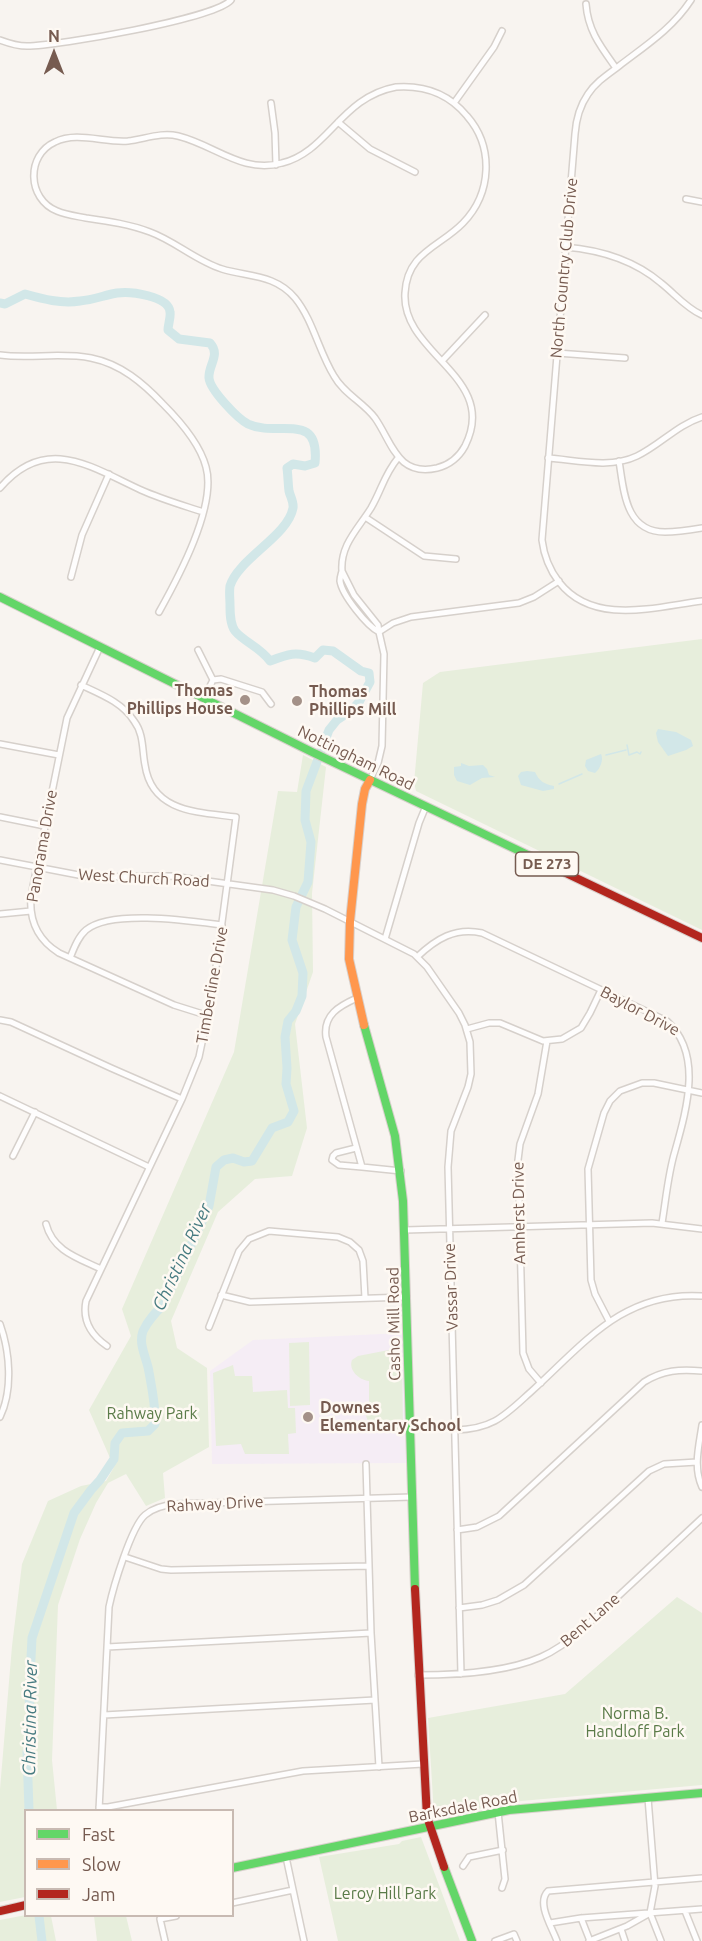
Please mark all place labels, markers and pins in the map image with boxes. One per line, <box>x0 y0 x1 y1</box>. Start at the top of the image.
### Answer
place label: Thomas Phillips House <box>127 681 233 719</box>
place label: Thomas Phillips Mill <box>309 682 396 720</box>
marker: Thomas Phillips House <box>238 693 252 707</box>
marker: Thomas Phillips Mill <box>290 694 304 708</box>
place label: Downes Elementary School <box>320 1398 461 1436</box>
marker: Downes Elementary School <box>301 1410 315 1424</box>

